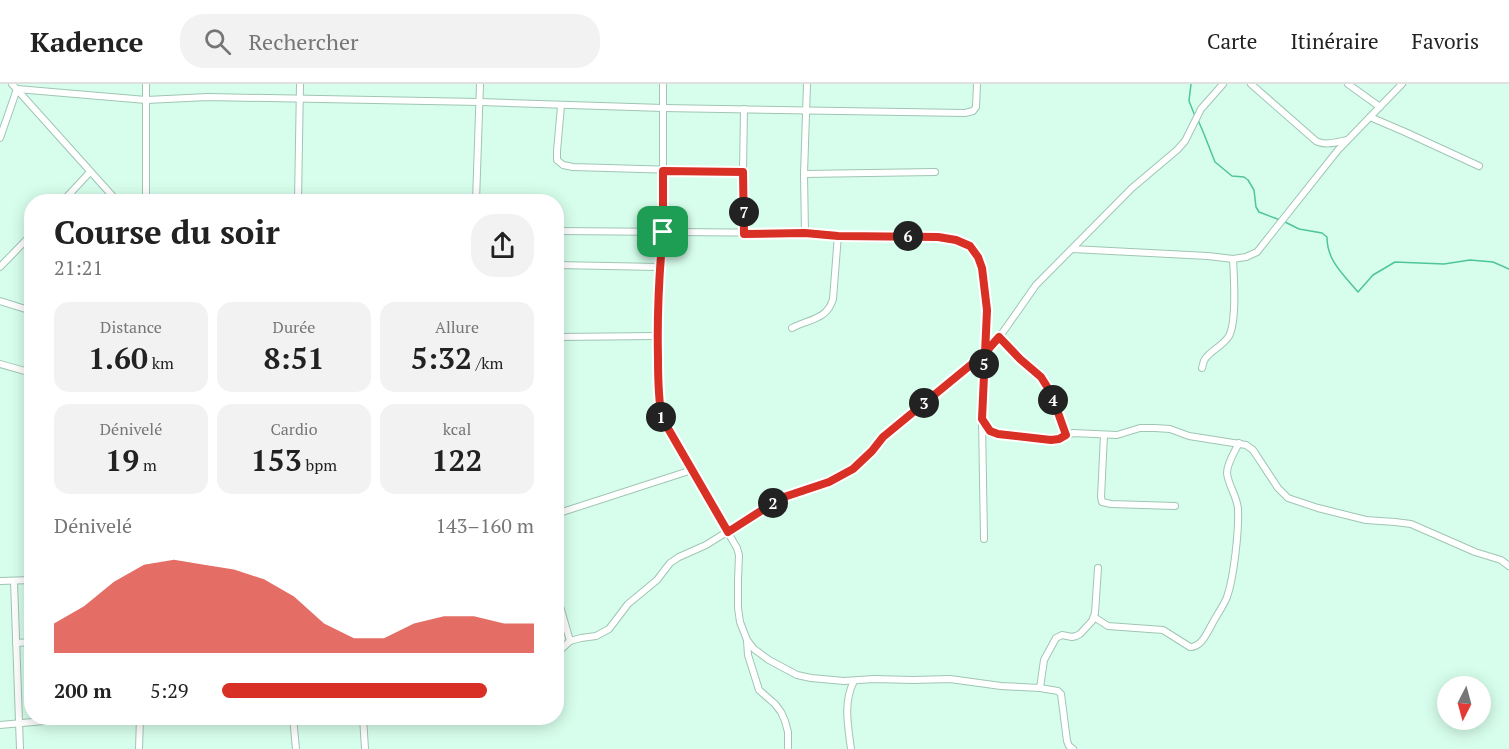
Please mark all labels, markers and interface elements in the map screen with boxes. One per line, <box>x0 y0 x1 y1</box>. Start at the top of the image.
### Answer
search box <box>180 14 600 68</box>
text: Kadence <box>30 23 144 60</box>
icon: search <box>201 25 234 58</box>
text: Rechercher <box>249 27 359 56</box>
text: Carte <box>1207 27 1257 55</box>
text: Itinéraire <box>1290 27 1379 55</box>
text: Favoris <box>1412 27 1479 55</box>
pin: 7 <box>729 197 759 227</box>
text: 7 <box>739 201 749 223</box>
pin <box>637 206 688 257</box>
text: Course du soir <box>54 210 280 253</box>
button: share <box>471 214 534 277</box>
icon: arrive <box>646 215 679 248</box>
pin: 6 <box>893 221 923 251</box>
text: 6 <box>903 225 913 247</box>
text: 21:21 <box>54 254 103 281</box>
text: Distance <box>100 316 162 338</box>
text: Durée <box>273 316 315 338</box>
text: Allure <box>435 316 479 338</box>
text: 1.60 <box>88 338 148 378</box>
text: 8:51 <box>263 338 325 378</box>
text: 5:32 <box>411 338 472 378</box>
pin: 5 <box>969 349 999 379</box>
text: km <box>148 352 174 374</box>
text: /km <box>472 352 503 374</box>
text: 5 <box>979 353 989 375</box>
pin: 4 <box>1038 385 1068 415</box>
pin: 3 <box>909 388 939 418</box>
text: 4 <box>1048 389 1058 411</box>
text: 3 <box>919 392 929 414</box>
pin: 1 <box>646 402 676 432</box>
text: 1 <box>656 406 666 428</box>
text: Dénivelé <box>100 418 162 440</box>
text: Cardio <box>270 418 318 440</box>
text: kcal <box>443 418 471 440</box>
text: 19 <box>105 440 139 480</box>
text: 153 <box>251 440 302 480</box>
text: 122 <box>432 440 482 480</box>
text: m <box>139 454 157 476</box>
text: bpm <box>302 454 337 476</box>
pin: 2 <box>758 488 788 518</box>
text: 2 <box>768 492 778 514</box>
text: Dénivelé <box>54 512 132 539</box>
text: 143–160 m <box>435 512 534 539</box>
north arrow <box>1437 676 1491 730</box>
map controls <box>1437 676 1491 730</box>
text: 200 m <box>54 677 112 704</box>
text: 5:29 <box>150 677 189 704</box>

